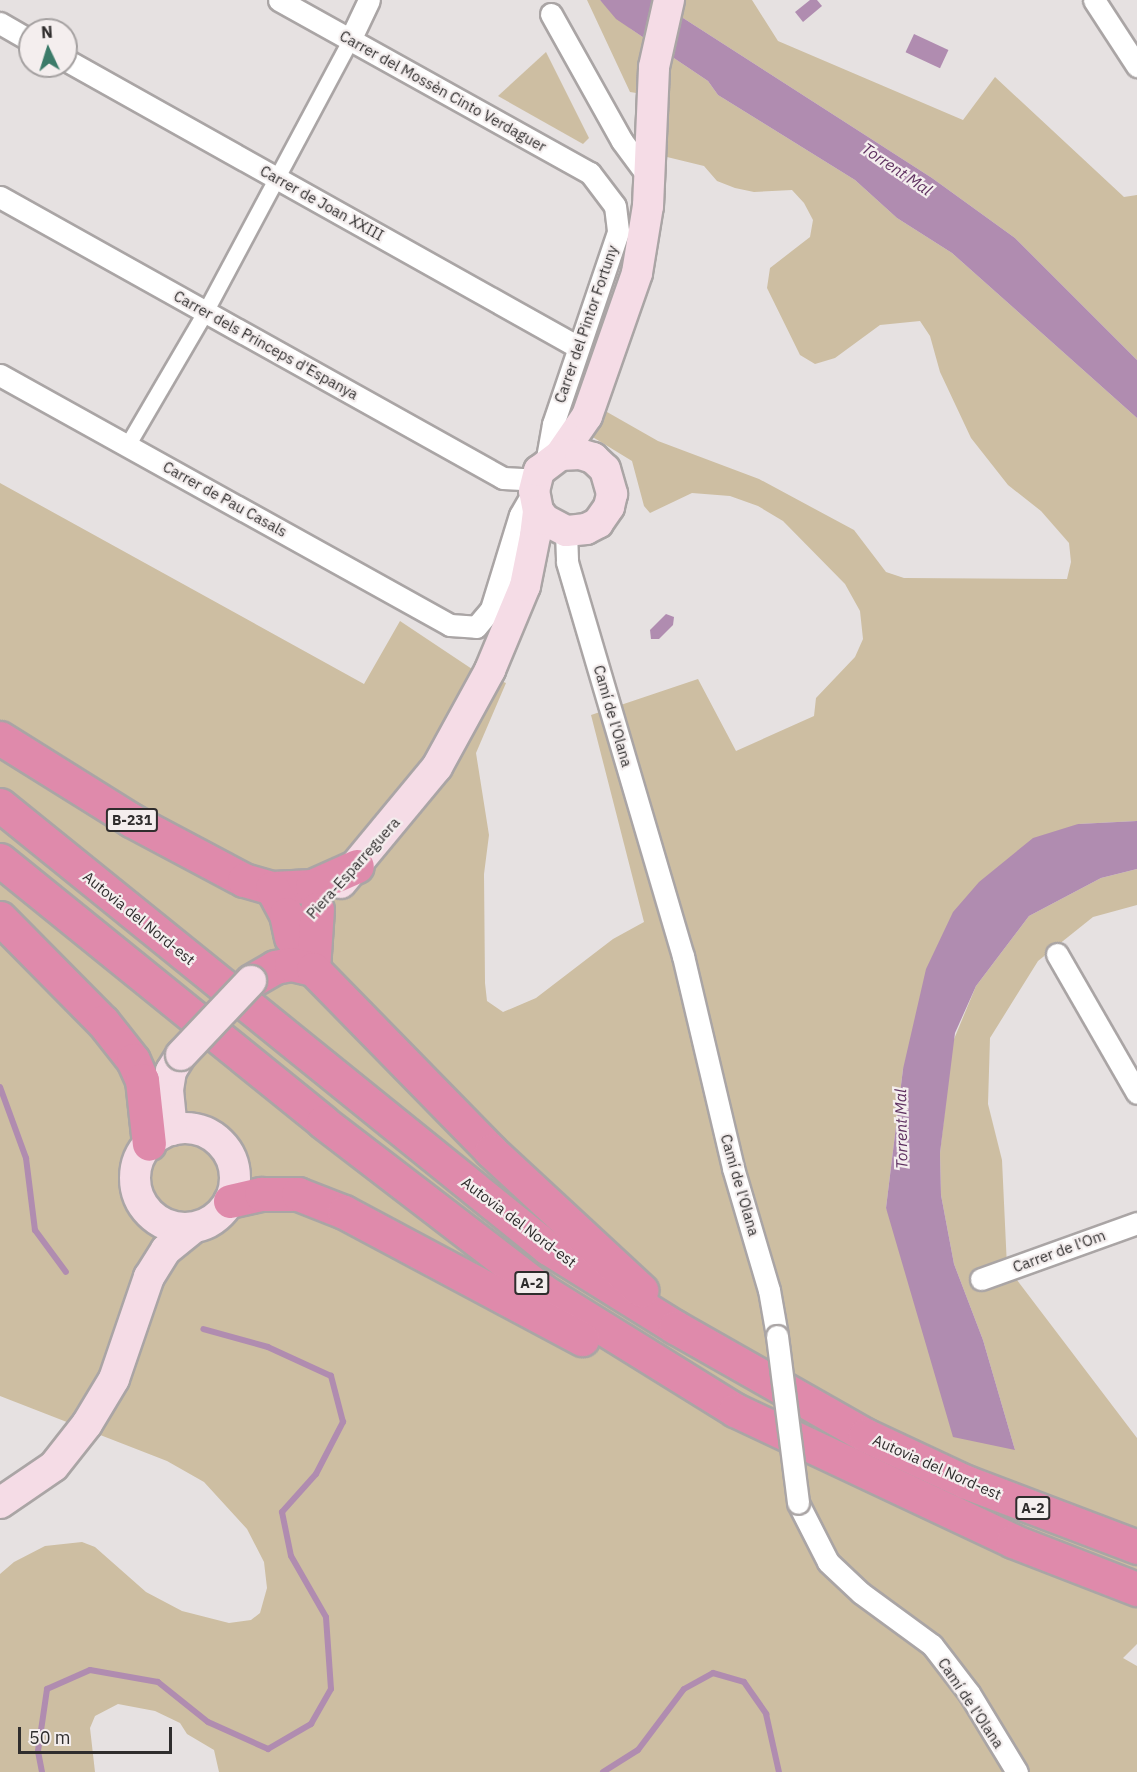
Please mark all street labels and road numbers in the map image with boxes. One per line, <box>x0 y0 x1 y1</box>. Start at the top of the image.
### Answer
street label: Carrer del Mossèn Cinto Verdaguer <box>337 27 549 155</box>
street label: Carrer de Joan XXIII <box>257 162 387 244</box>
street label: Carrer del Pintor Fortuny <box>551 243 621 405</box>
street label: Carrer dels Princeps d'Espanya <box>171 287 361 403</box>
street label: Carrer de Pau Casals <box>160 457 290 541</box>
street label: Camí de l'Olana <box>590 663 636 769</box>
road number: B-231 <box>105 809 159 831</box>
street label: Piera-Esparreguera <box>303 814 403 922</box>
street label: Autovia del Nord-est <box>79 867 199 969</box>
street label: Camí de l'Olana <box>717 1132 763 1238</box>
street label: Autovia del Nord-est <box>458 1173 580 1271</box>
street label: Carrer de l'Om <box>1010 1226 1108 1276</box>
road number: A-2 <box>514 1272 550 1294</box>
street label: Autovia del Nord-est <box>870 1431 1004 1503</box>
road number: A-2 <box>1015 1497 1051 1519</box>
street label: Camí de l'Olana <box>934 1654 1008 1752</box>

